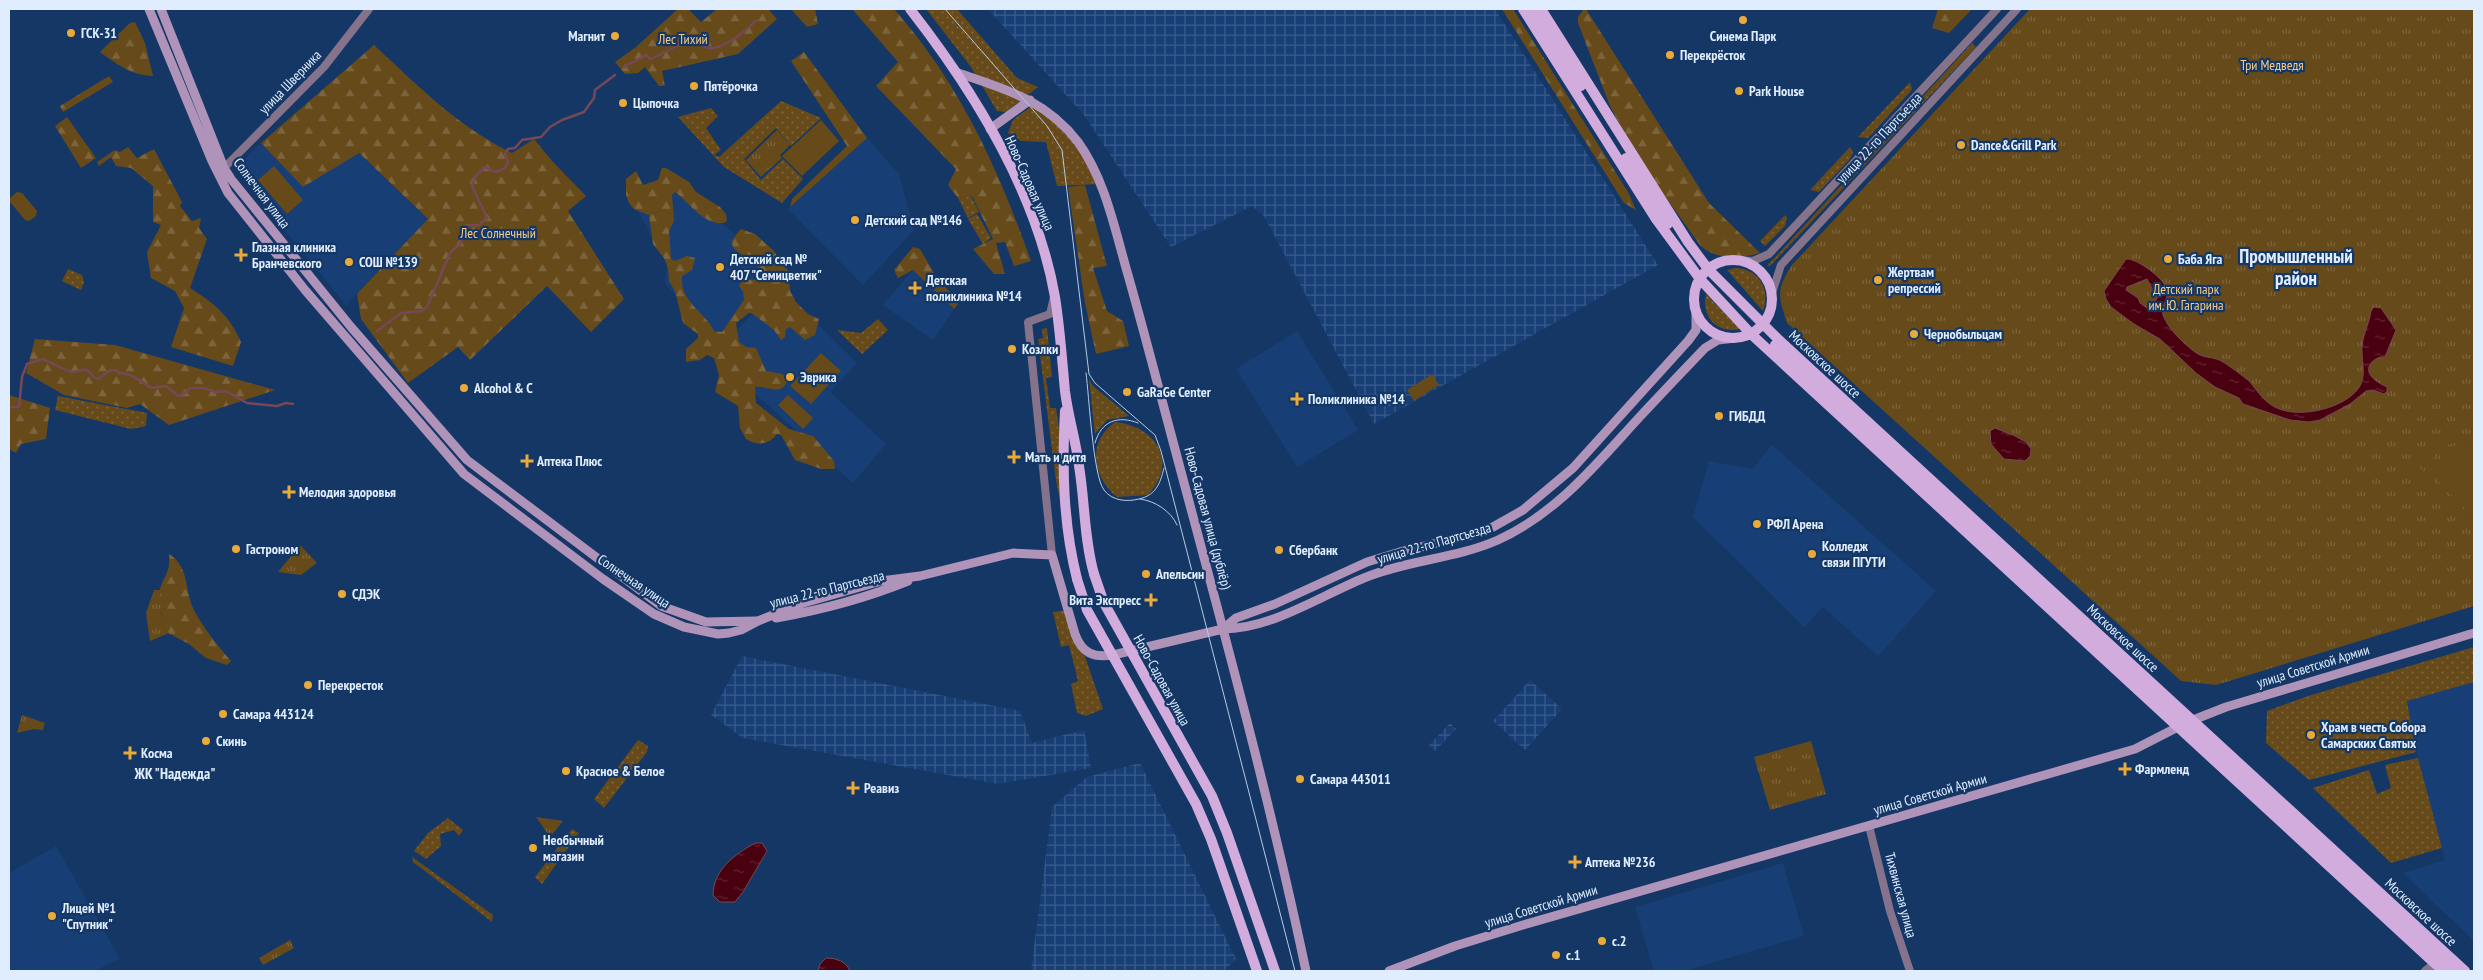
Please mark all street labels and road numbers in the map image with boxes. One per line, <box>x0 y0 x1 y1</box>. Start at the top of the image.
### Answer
street label: улица Шверника <box>255 46 325 118</box>
street label: улица 22-го Партсъезда <box>1832 89 1926 187</box>
street label: Ново-Садовая улица <box>1001 133 1059 233</box>
street label: Солнечная улица <box>230 154 294 232</box>
street label: Московское шоссе <box>1785 326 1865 402</box>
street label: Ново-Садовая улица (дублёр) <box>1180 445 1236 592</box>
street label: улица 22-го Партсъезда <box>1375 518 1493 568</box>
street label: Солнечная улица <box>594 550 674 612</box>
street label: улица 22-го Партсъезда <box>768 566 886 612</box>
street label: Московское шоссе <box>2083 600 2163 676</box>
street label: Ново-Садовая улица <box>1129 631 1195 729</box>
street label: улица Советской Армии <box>2254 640 2372 692</box>
street label: улица Советской Армии <box>1871 769 1989 819</box>
street label: Тихвинская улица <box>1881 850 1921 940</box>
street label: Московское шоссе <box>2381 874 2461 950</box>
street label: улица Советской Армии <box>1482 880 1600 932</box>

